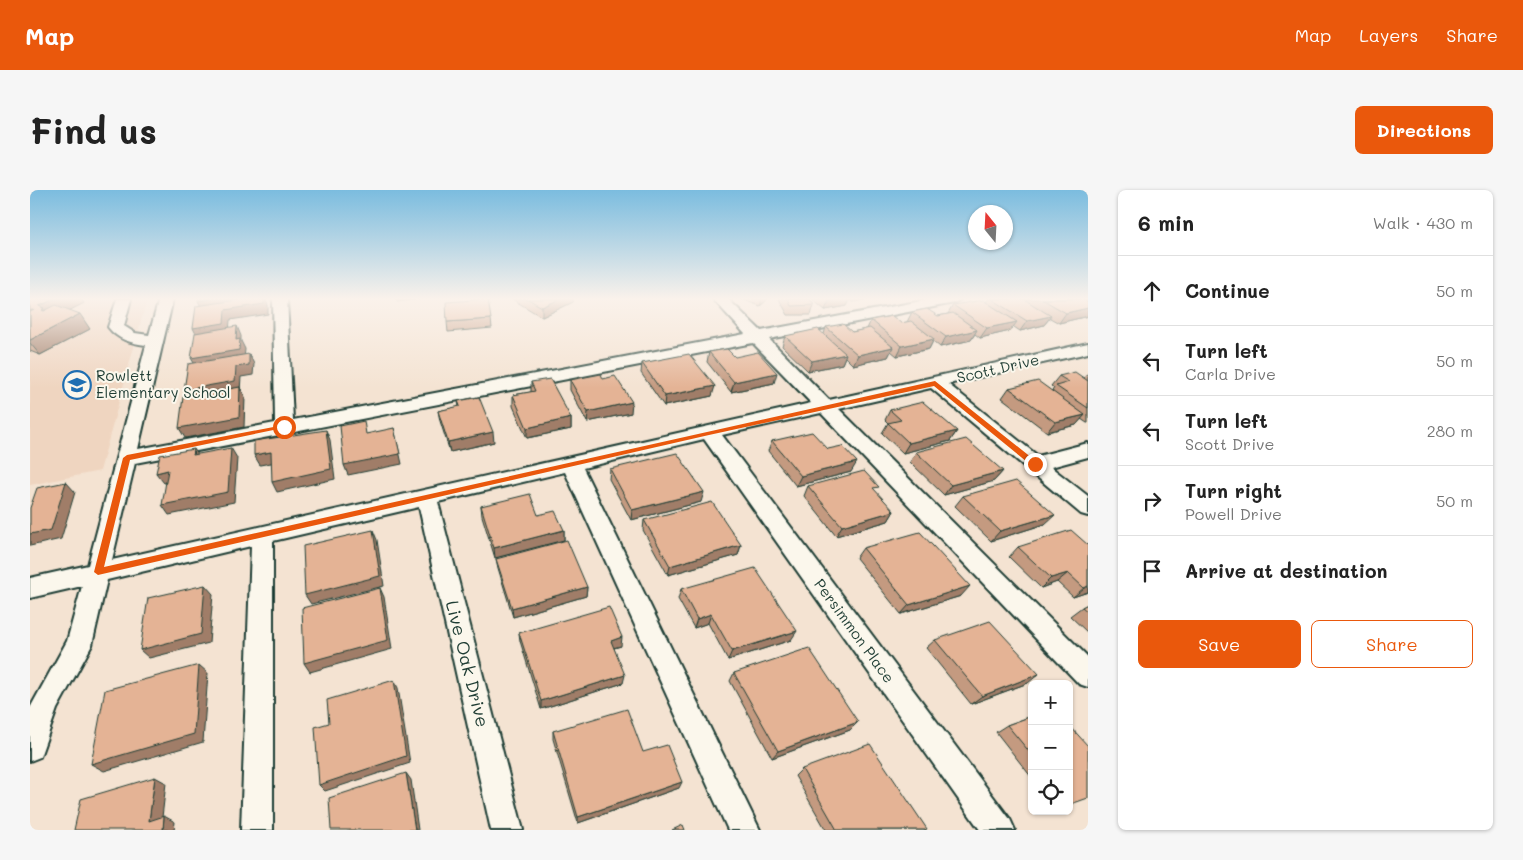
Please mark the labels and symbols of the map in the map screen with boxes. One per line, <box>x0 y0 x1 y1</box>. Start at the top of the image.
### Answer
north arrow <box>968 205 1013 250</box>
street label: Scott Drive <box>955 349 1041 387</box>
place label: Rowlett Elementary School <box>96 365 231 402</box>
school or university icon: Rowlett Elementary School <box>62 370 92 400</box>
route start <box>273 416 296 439</box>
route end <box>1024 453 1047 476</box>
street label: Persimmon Place <box>810 574 899 687</box>
street label: Live Oak Drive <box>441 598 495 730</box>

